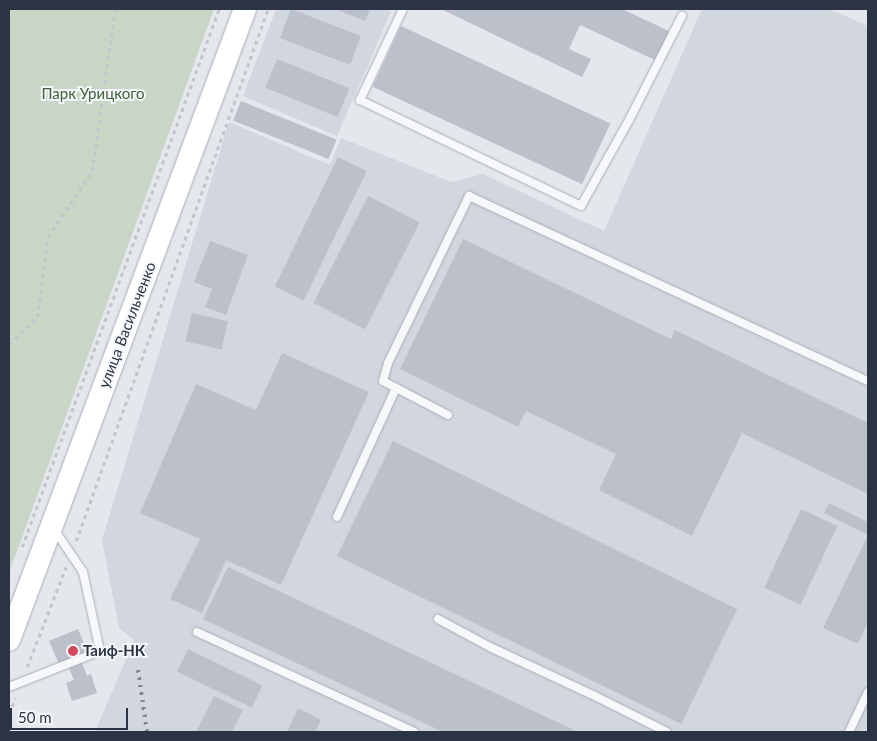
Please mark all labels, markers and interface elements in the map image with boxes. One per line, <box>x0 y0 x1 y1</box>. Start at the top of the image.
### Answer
park label: Парк Урицкого <box>41 85 145 103</box>
street label: улица Васильченко <box>95 259 159 391</box>
place label: Таиф-НК <box>83 642 145 660</box>
marker: Таиф-НК <box>67 645 79 657</box>
scale bar <box>12 698 130 730</box>
text: 50 m <box>18 708 52 726</box>

